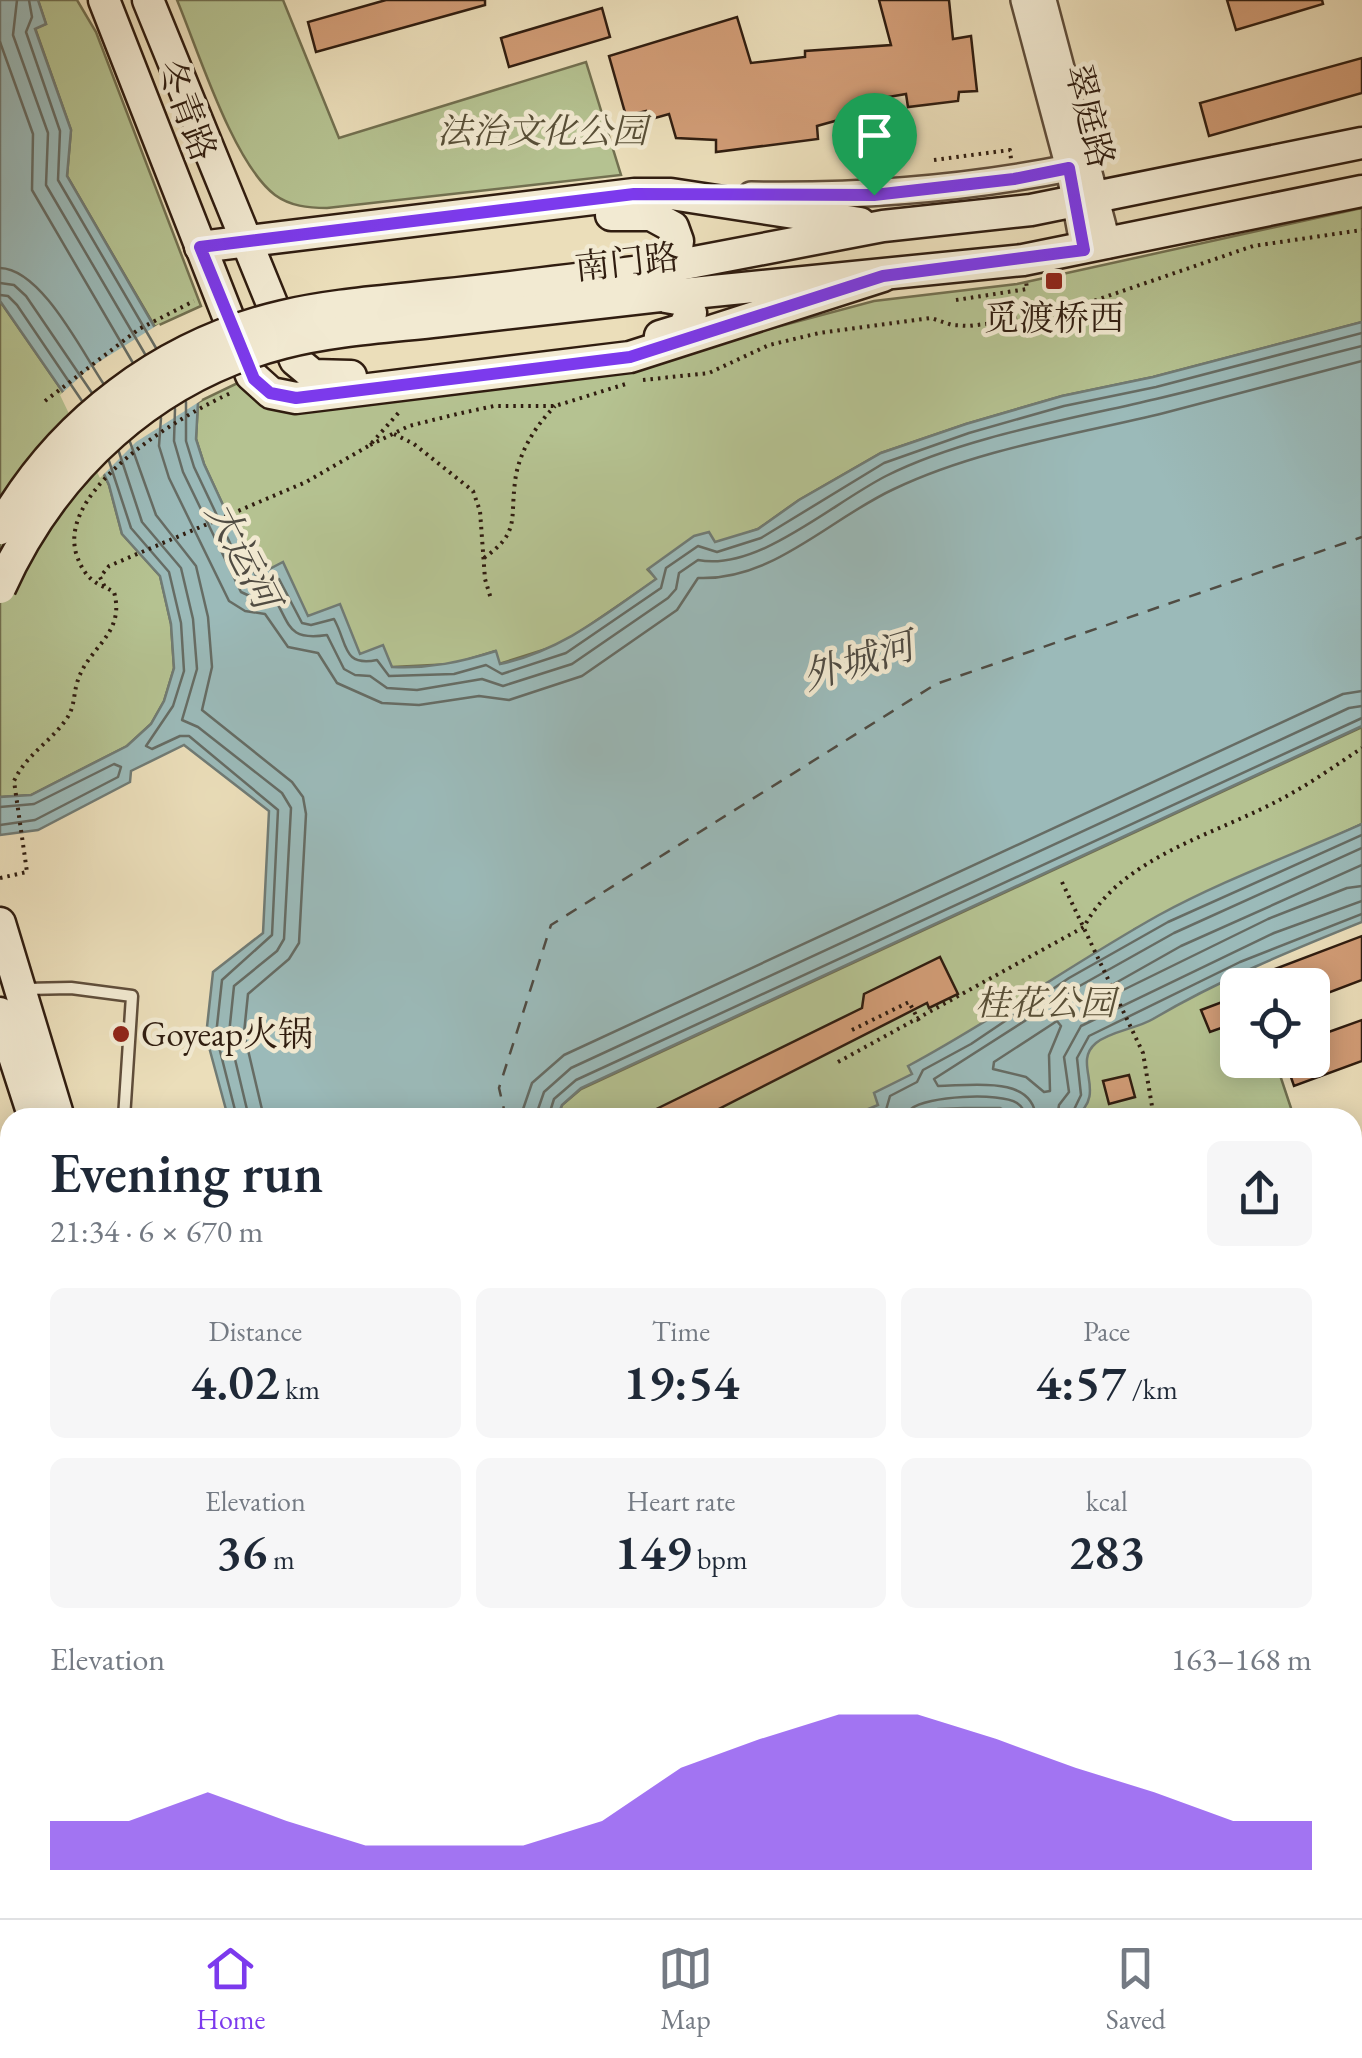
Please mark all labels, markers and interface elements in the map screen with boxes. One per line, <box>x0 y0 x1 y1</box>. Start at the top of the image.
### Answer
street label: 冬青路 <box>148 53 227 167</box>
street label: 翠庭路 <box>1056 59 1125 172</box>
pin <box>832 93 917 196</box>
park label: 法治文化公园 <box>437 108 652 153</box>
icon: arrive <box>847 108 902 163</box>
street label: 南门路 <box>572 234 682 289</box>
marker: 觅渡桥西 <box>1043 270 1065 292</box>
place label: 觅渡桥西 <box>984 295 1124 340</box>
water label: 大运河 <box>196 493 294 622</box>
water label: 外城河 <box>796 619 925 701</box>
map controls <box>1220 968 1330 1078</box>
button: locate <box>1220 968 1330 1078</box>
park label: 桂花公园 <box>975 980 1120 1025</box>
place label: Goyeap火锅 <box>141 1011 313 1056</box>
marker: Goyeap火锅 <box>110 1023 132 1045</box>
text: Evening run <box>50 1137 323 1208</box>
button: share <box>1207 1141 1312 1246</box>
text: 21:34 · 6 × 670 m <box>50 1210 263 1252</box>
text: Distance <box>209 1313 302 1349</box>
text: Time <box>652 1313 710 1349</box>
text: Pace <box>1083 1313 1130 1349</box>
text: 4.02 <box>191 1349 280 1414</box>
text: 19:54 <box>623 1349 739 1414</box>
text: 4:57 <box>1036 1349 1126 1414</box>
text: km <box>280 1371 320 1407</box>
text: /km <box>1126 1371 1178 1407</box>
text: Elevation <box>205 1483 306 1519</box>
text: Heart rate <box>627 1483 735 1519</box>
text: kcal <box>1086 1483 1128 1519</box>
text: 36 <box>216 1519 267 1584</box>
text: 149 <box>614 1519 691 1584</box>
text: 283 <box>1068 1519 1145 1584</box>
text: m <box>267 1541 295 1577</box>
text: bpm <box>691 1541 748 1577</box>
text: Elevation <box>50 1638 165 1680</box>
text: 163–168 m <box>1171 1638 1312 1680</box>
tab: Home <box>196 1941 266 2037</box>
tab: Map <box>658 1941 713 2037</box>
tab: Saved <box>1106 1941 1166 2037</box>

